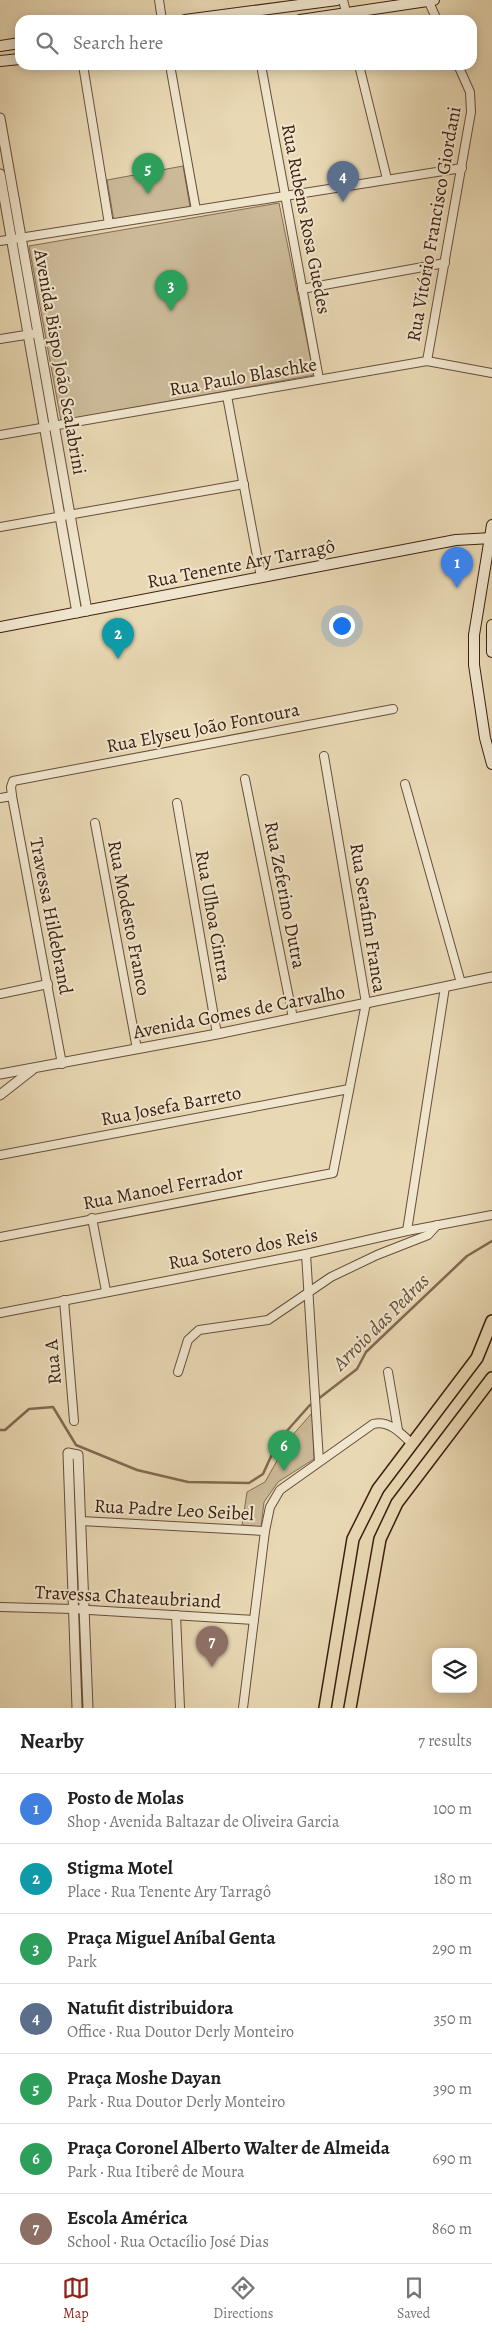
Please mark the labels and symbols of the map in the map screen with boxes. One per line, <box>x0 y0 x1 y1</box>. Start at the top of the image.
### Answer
street label: Rua Vitório Francisco Giordani <box>400 104 468 344</box>
street label: Rua Rubens Rosa Guedes <box>275 122 337 316</box>
pin: 5 <box>132 153 164 194</box>
pin: 4 <box>327 161 359 202</box>
street label: Avenida Bispo João Scalabrini <box>27 246 93 477</box>
pin: 3 <box>155 270 187 311</box>
street label: Rua Paulo Blaschke <box>167 351 319 403</box>
street label: Rua Tenente Ary Tarragô <box>145 533 337 595</box>
pin: 1 <box>441 547 473 588</box>
your location <box>329 613 355 639</box>
pin: 2 <box>102 618 134 659</box>
street label: Rua Elyseu João Fontoura <box>104 696 302 759</box>
street label: Rua Zeferino Dutra <box>258 819 312 971</box>
street label: Travessa Hildebrand <box>23 835 79 997</box>
street label: Rua Modesto Franco <box>101 838 157 998</box>
street label: Rua Serafim Franca <box>343 841 393 995</box>
street label: Rua Ulhoa Cintra <box>189 848 237 984</box>
street label: Avenida Gomes de Carvalho <box>130 979 347 1046</box>
street label: Rua Josefa Barreto <box>99 1080 243 1132</box>
street label: Rua Manoel Ferrador <box>81 1160 245 1216</box>
street label: Rua Sotero dos Reis <box>166 1222 320 1276</box>
water label: Arroio das Pedras <box>326 1268 435 1377</box>
street label: Rua A <box>38 1338 68 1386</box>
pin: 6 <box>268 1430 300 1471</box>
street label: Rua Padre Leo Seibel <box>93 1493 255 1527</box>
street label: Travessa Chateaubriand <box>34 1579 223 1615</box>
pin: 7 <box>196 1626 228 1667</box>

